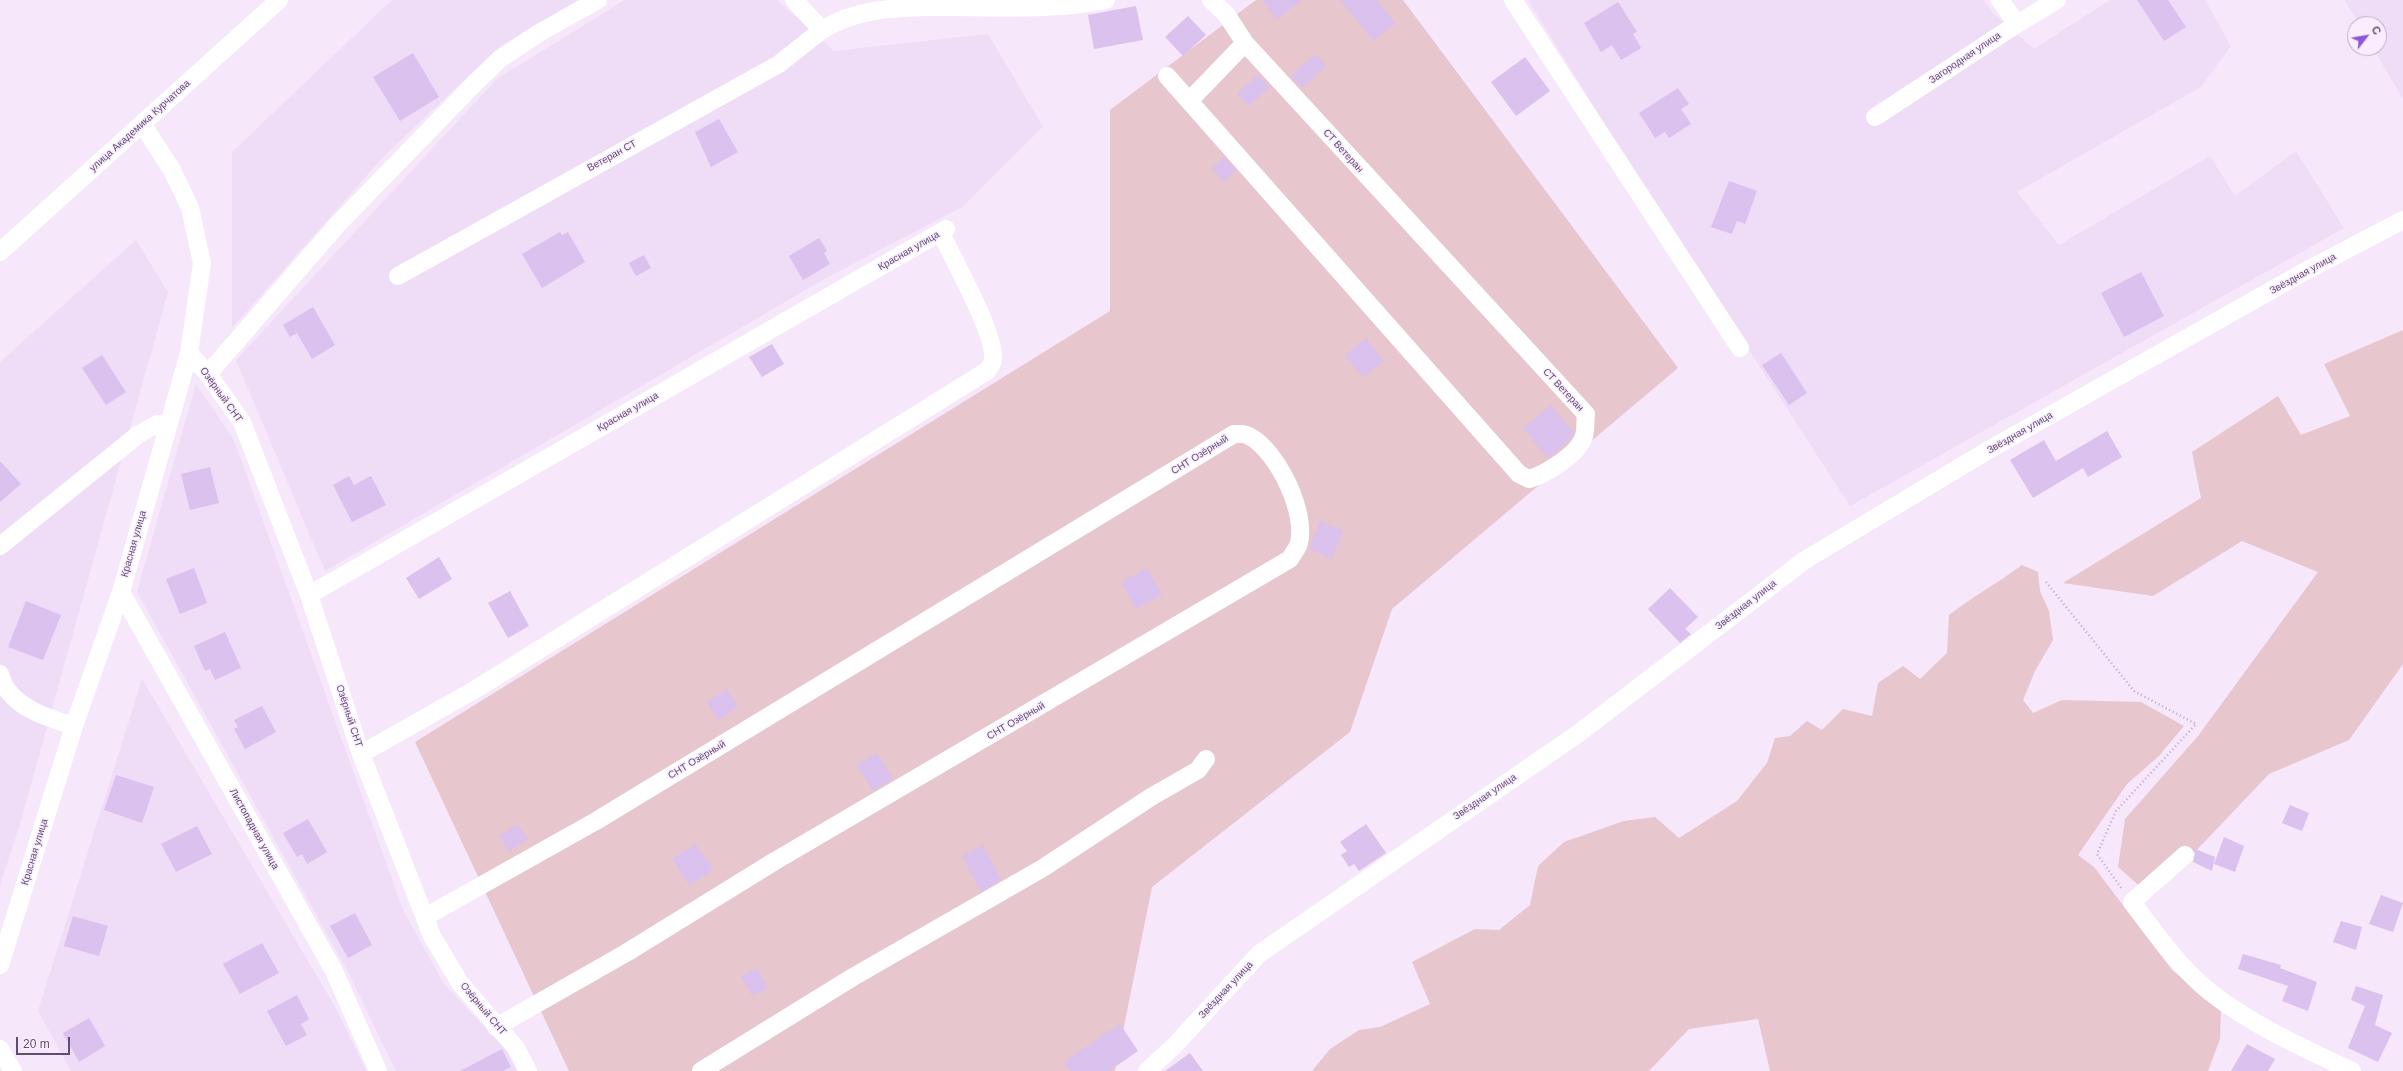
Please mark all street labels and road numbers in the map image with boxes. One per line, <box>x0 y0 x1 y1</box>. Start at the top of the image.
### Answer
street label: Загородная улица <box>1927 30 2003 86</box>
street label: улица Академика Курчатова <box>87 78 193 174</box>
street label: СТ Ветеран <box>1320 127 1366 175</box>
street label: Ветеран СТ <box>585 138 639 174</box>
street label: Красная улица <box>876 229 942 273</box>
street label: Звёздная улица <box>2268 251 2338 297</box>
street label: Озёрный СНТ <box>197 365 245 425</box>
street label: СТ Ветеран <box>1540 366 1586 414</box>
street label: Красная улица <box>595 390 661 434</box>
street label: Звёздная улица <box>1985 409 2055 457</box>
street label: СНТ Озёрный <box>1169 433 1231 477</box>
street label: Красная улица <box>119 509 149 579</box>
street label: Звёздная улица <box>1713 578 1779 632</box>
street label: Озёрный СНТ <box>333 683 365 749</box>
street label: СНТ Озёрный <box>985 700 1047 742</box>
street label: СНТ Озёрный <box>666 738 728 782</box>
street label: Звёздная улица <box>1451 771 1519 823</box>
street label: Листопадная улица <box>227 786 281 872</box>
street label: Красная улица <box>19 817 51 887</box>
street label: Звёздная улица <box>1196 959 1256 1021</box>
street label: Озёрный СНТ <box>457 980 509 1038</box>

